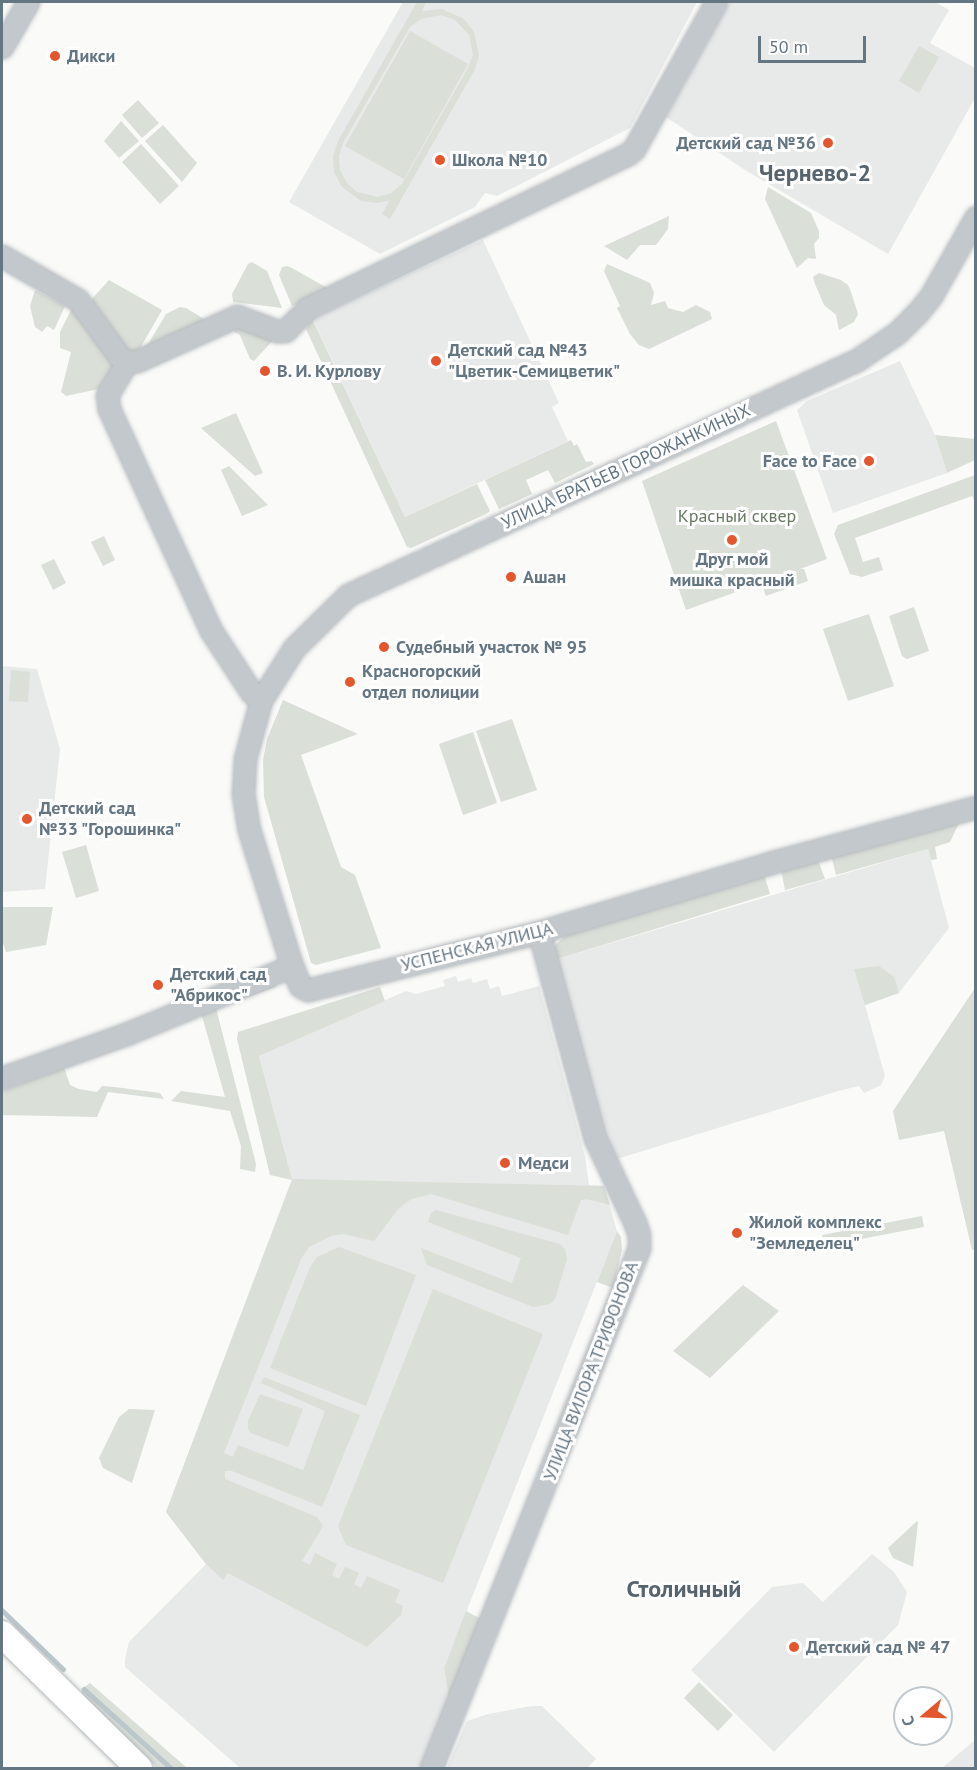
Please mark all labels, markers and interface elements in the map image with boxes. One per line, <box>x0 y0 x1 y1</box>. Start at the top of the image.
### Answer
scale bar <box>761 24 869 62</box>
text: 50 m <box>769 35 808 58</box>
place label: Дикси <box>67 45 115 67</box>
marker: Дикси <box>48 49 62 63</box>
place label: Детский сад №36 <box>676 132 816 154</box>
marker: Детский сад №36 <box>821 136 835 150</box>
place label: Школа №10 <box>452 149 547 171</box>
marker: Школа №10 <box>433 153 447 167</box>
district label: Чернево-2 <box>759 159 871 187</box>
place label: Детский сад №43 "Цветик-Семицветик" <box>448 340 620 382</box>
marker: Детский сад №43 "Цветик-Семицветик" <box>429 354 443 368</box>
place label: В. И. Курлову <box>277 360 383 382</box>
marker: В. И. Курлову <box>258 364 272 378</box>
street label: УЛИЦА БРАТЬЕВ ГОРОЖАНКИНЫХ <box>498 400 754 534</box>
place label: Face to Face <box>763 450 857 472</box>
marker: Face to Face <box>862 454 876 468</box>
park label: Красный сквер <box>678 505 796 527</box>
marker: Друг мой мишка красный <box>725 533 739 547</box>
place label: Друг мой мишка красный <box>669 549 795 592</box>
place label: Ашан <box>523 566 566 588</box>
marker: Ашан <box>504 570 518 584</box>
place label: Судебный участок № 95 <box>396 636 587 658</box>
marker: Судебный участок № 95 <box>377 640 391 654</box>
place label: Красногорский отдел полиции <box>362 661 481 704</box>
marker: Красногорский отдел полиции <box>343 675 357 689</box>
place label: Детский сад №33 "Горошинка" <box>39 798 183 840</box>
marker: Детский сад №33 "Горошинка" <box>20 812 34 826</box>
street label: УСПЕНСКАЯ УЛИЦА <box>399 918 555 976</box>
place label: Детский сад "Абрикос" <box>170 964 266 1006</box>
marker: Детский сад "Абрикос" <box>151 978 165 992</box>
place label: Медси <box>518 1152 569 1174</box>
marker: Медси <box>496 1154 514 1172</box>
place label: Жилой комплекс "Земледелец" <box>749 1212 882 1254</box>
marker: Жилой комплекс "Земледелец" <box>730 1226 744 1240</box>
street label: УЛИЦА ВИЛОРА ТРИФОНОВА <box>539 1257 643 1485</box>
district label: Столичный <box>627 1575 741 1603</box>
place label: Детский сад № 47 <box>806 1636 950 1658</box>
marker: Детский сад № 47 <box>787 1640 801 1654</box>
north arrow <box>893 1686 953 1746</box>
text: С <box>897 1714 919 1729</box>

